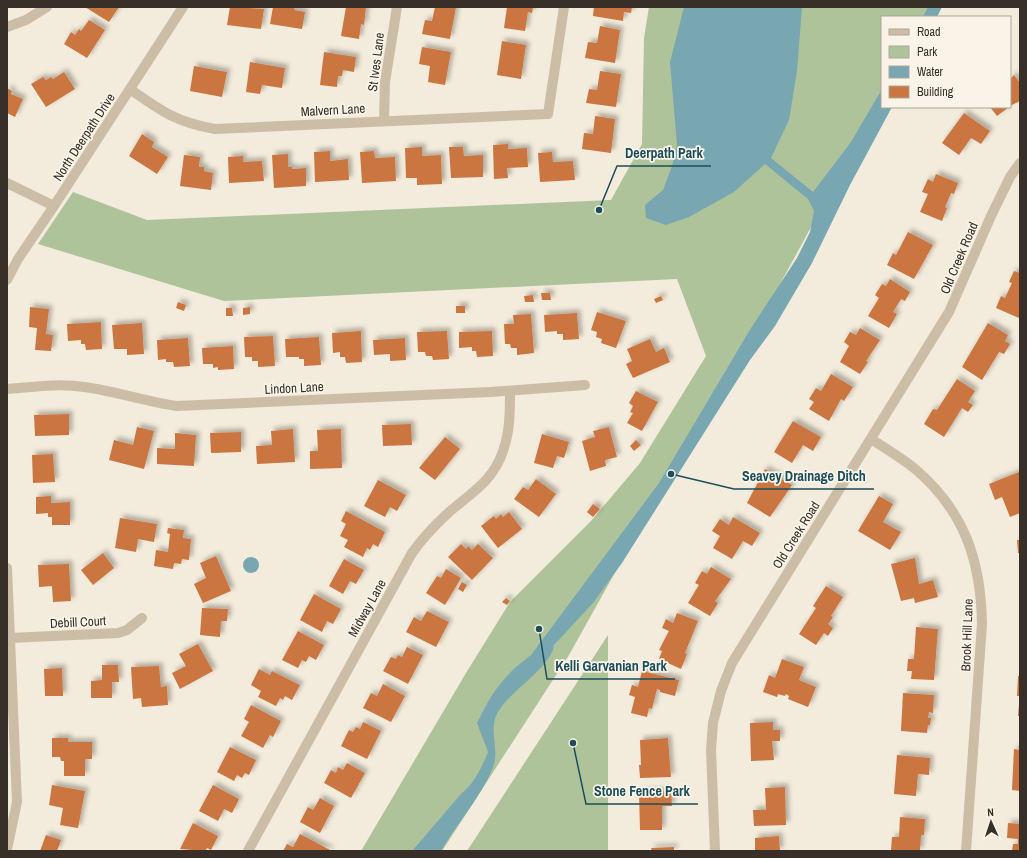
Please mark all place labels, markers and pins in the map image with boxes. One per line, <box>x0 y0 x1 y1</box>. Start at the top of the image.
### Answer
callout: Deerpath Park <box>617 140 711 166</box>
callout: Seavey Drainage Ditch <box>734 463 874 489</box>
callout: Kelli Garvanian Park <box>547 653 675 679</box>
callout: Stone Fence Park <box>586 778 698 804</box>

